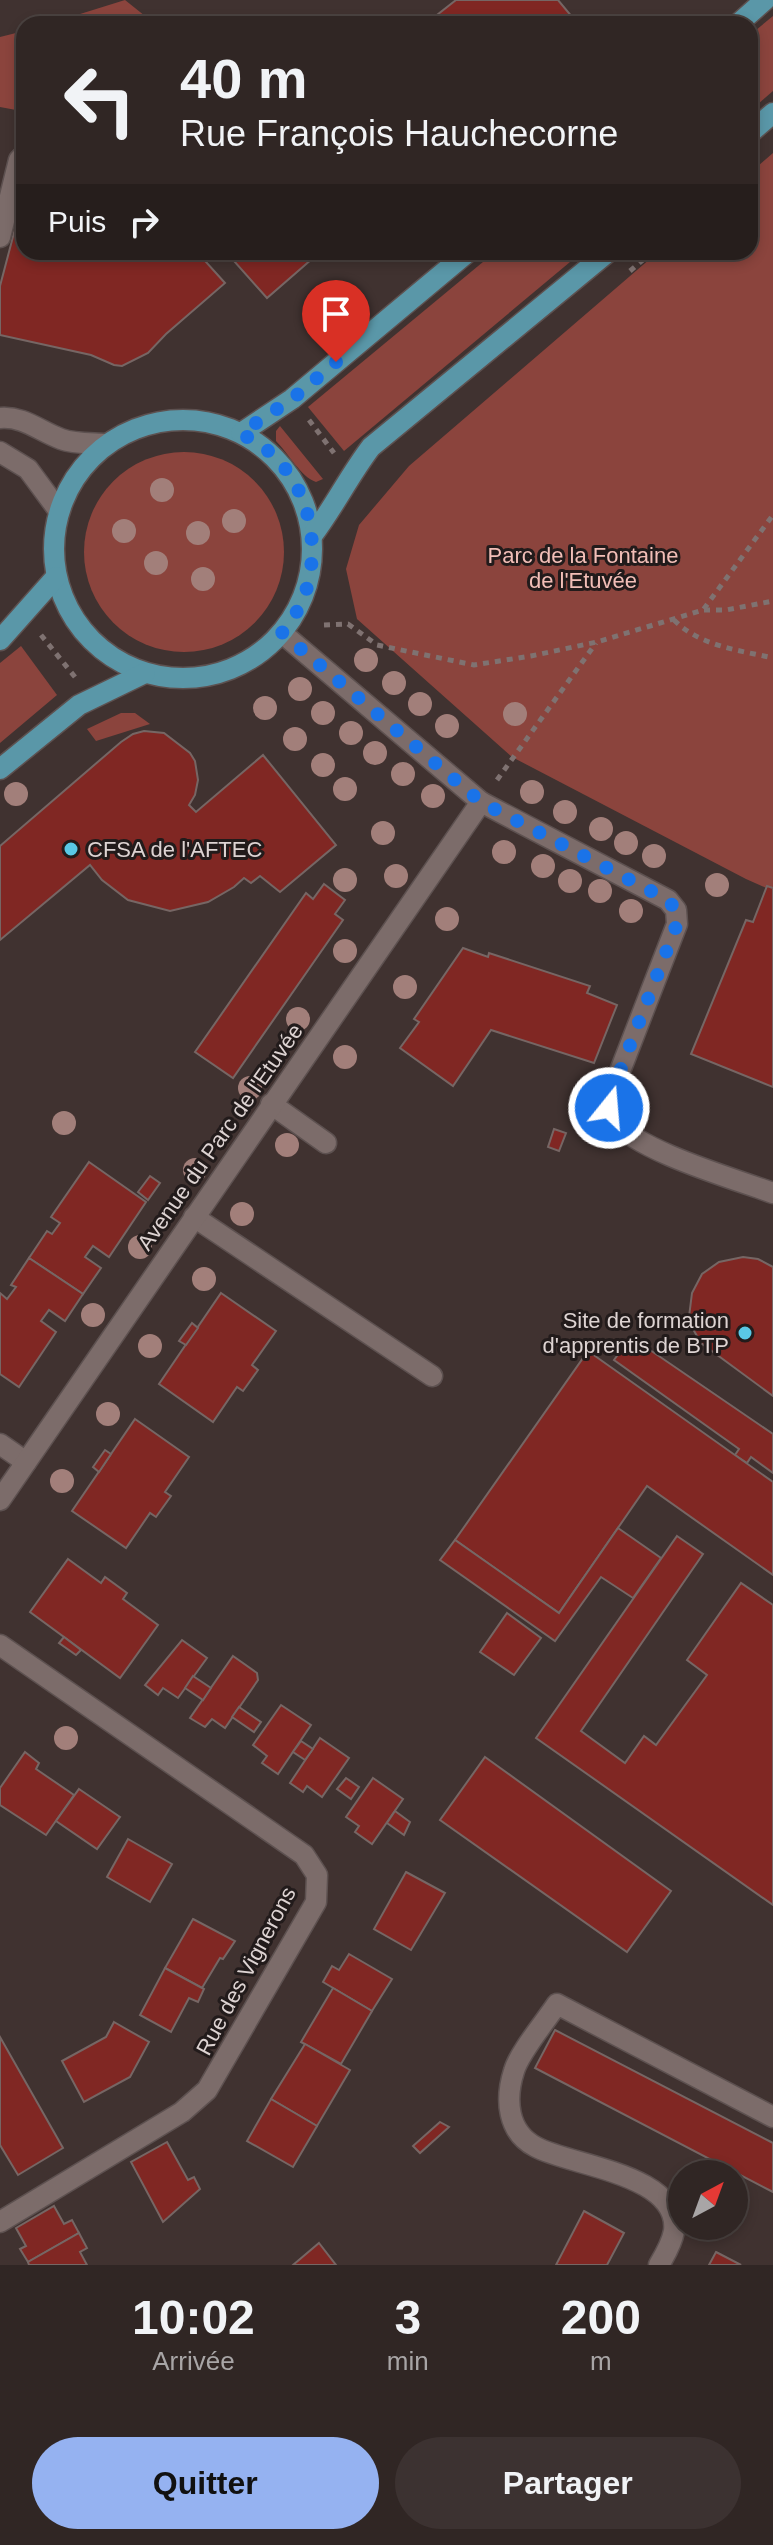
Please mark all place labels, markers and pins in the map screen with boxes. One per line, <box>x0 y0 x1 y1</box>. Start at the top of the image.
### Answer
pin <box>302 280 370 362</box>
place label: CFSA de l'AFTEC <box>87 837 262 862</box>
marker: CFSA de l'AFTEC <box>62 840 80 858</box>
place label: Site de formation d'apprentis de BTP <box>543 1308 729 1358</box>
marker: Site de formation d'apprentis de BTP <box>736 1324 754 1342</box>

